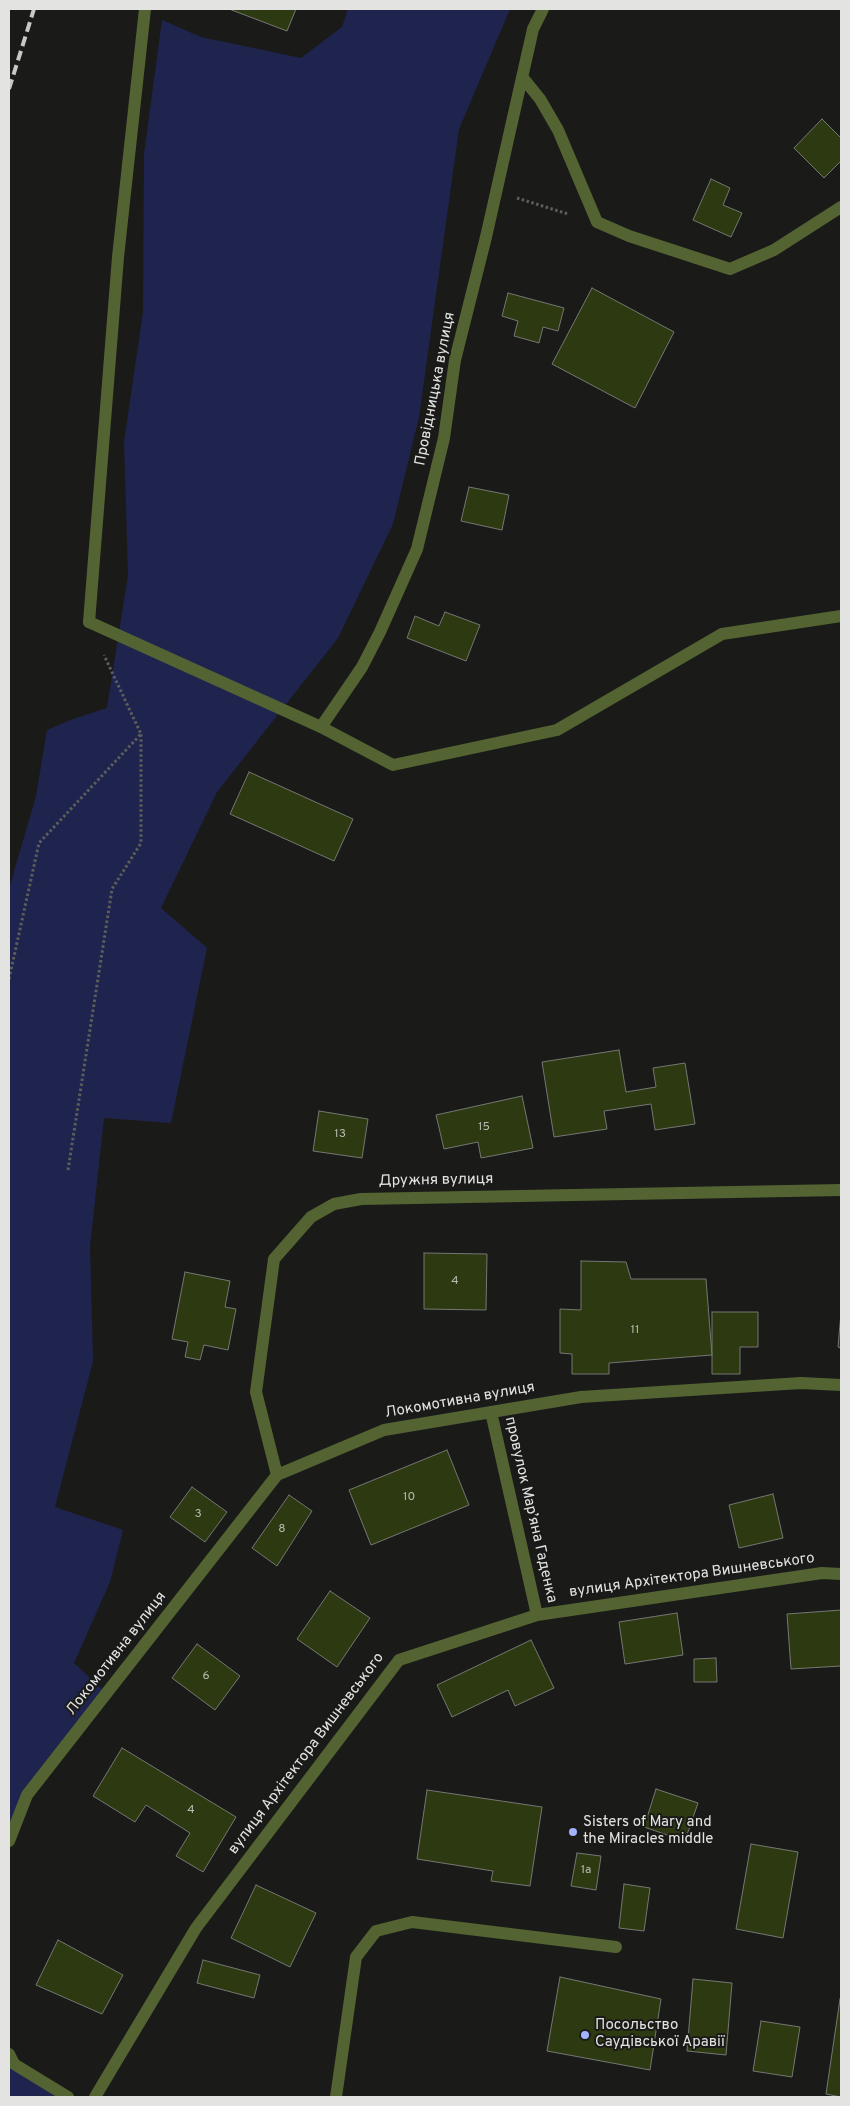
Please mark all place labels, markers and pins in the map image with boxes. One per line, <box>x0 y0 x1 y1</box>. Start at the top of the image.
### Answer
place label: Sisters of Mary and the Miracles middle <box>583 1814 713 1849</box>
marker: Sisters of Mary and the Miracles middle <box>567 1826 579 1838</box>
place label: Посольство Саудівської Аравії <box>595 2017 725 2052</box>
marker: Посольство Саудівської Аравії <box>579 2029 591 2041</box>

